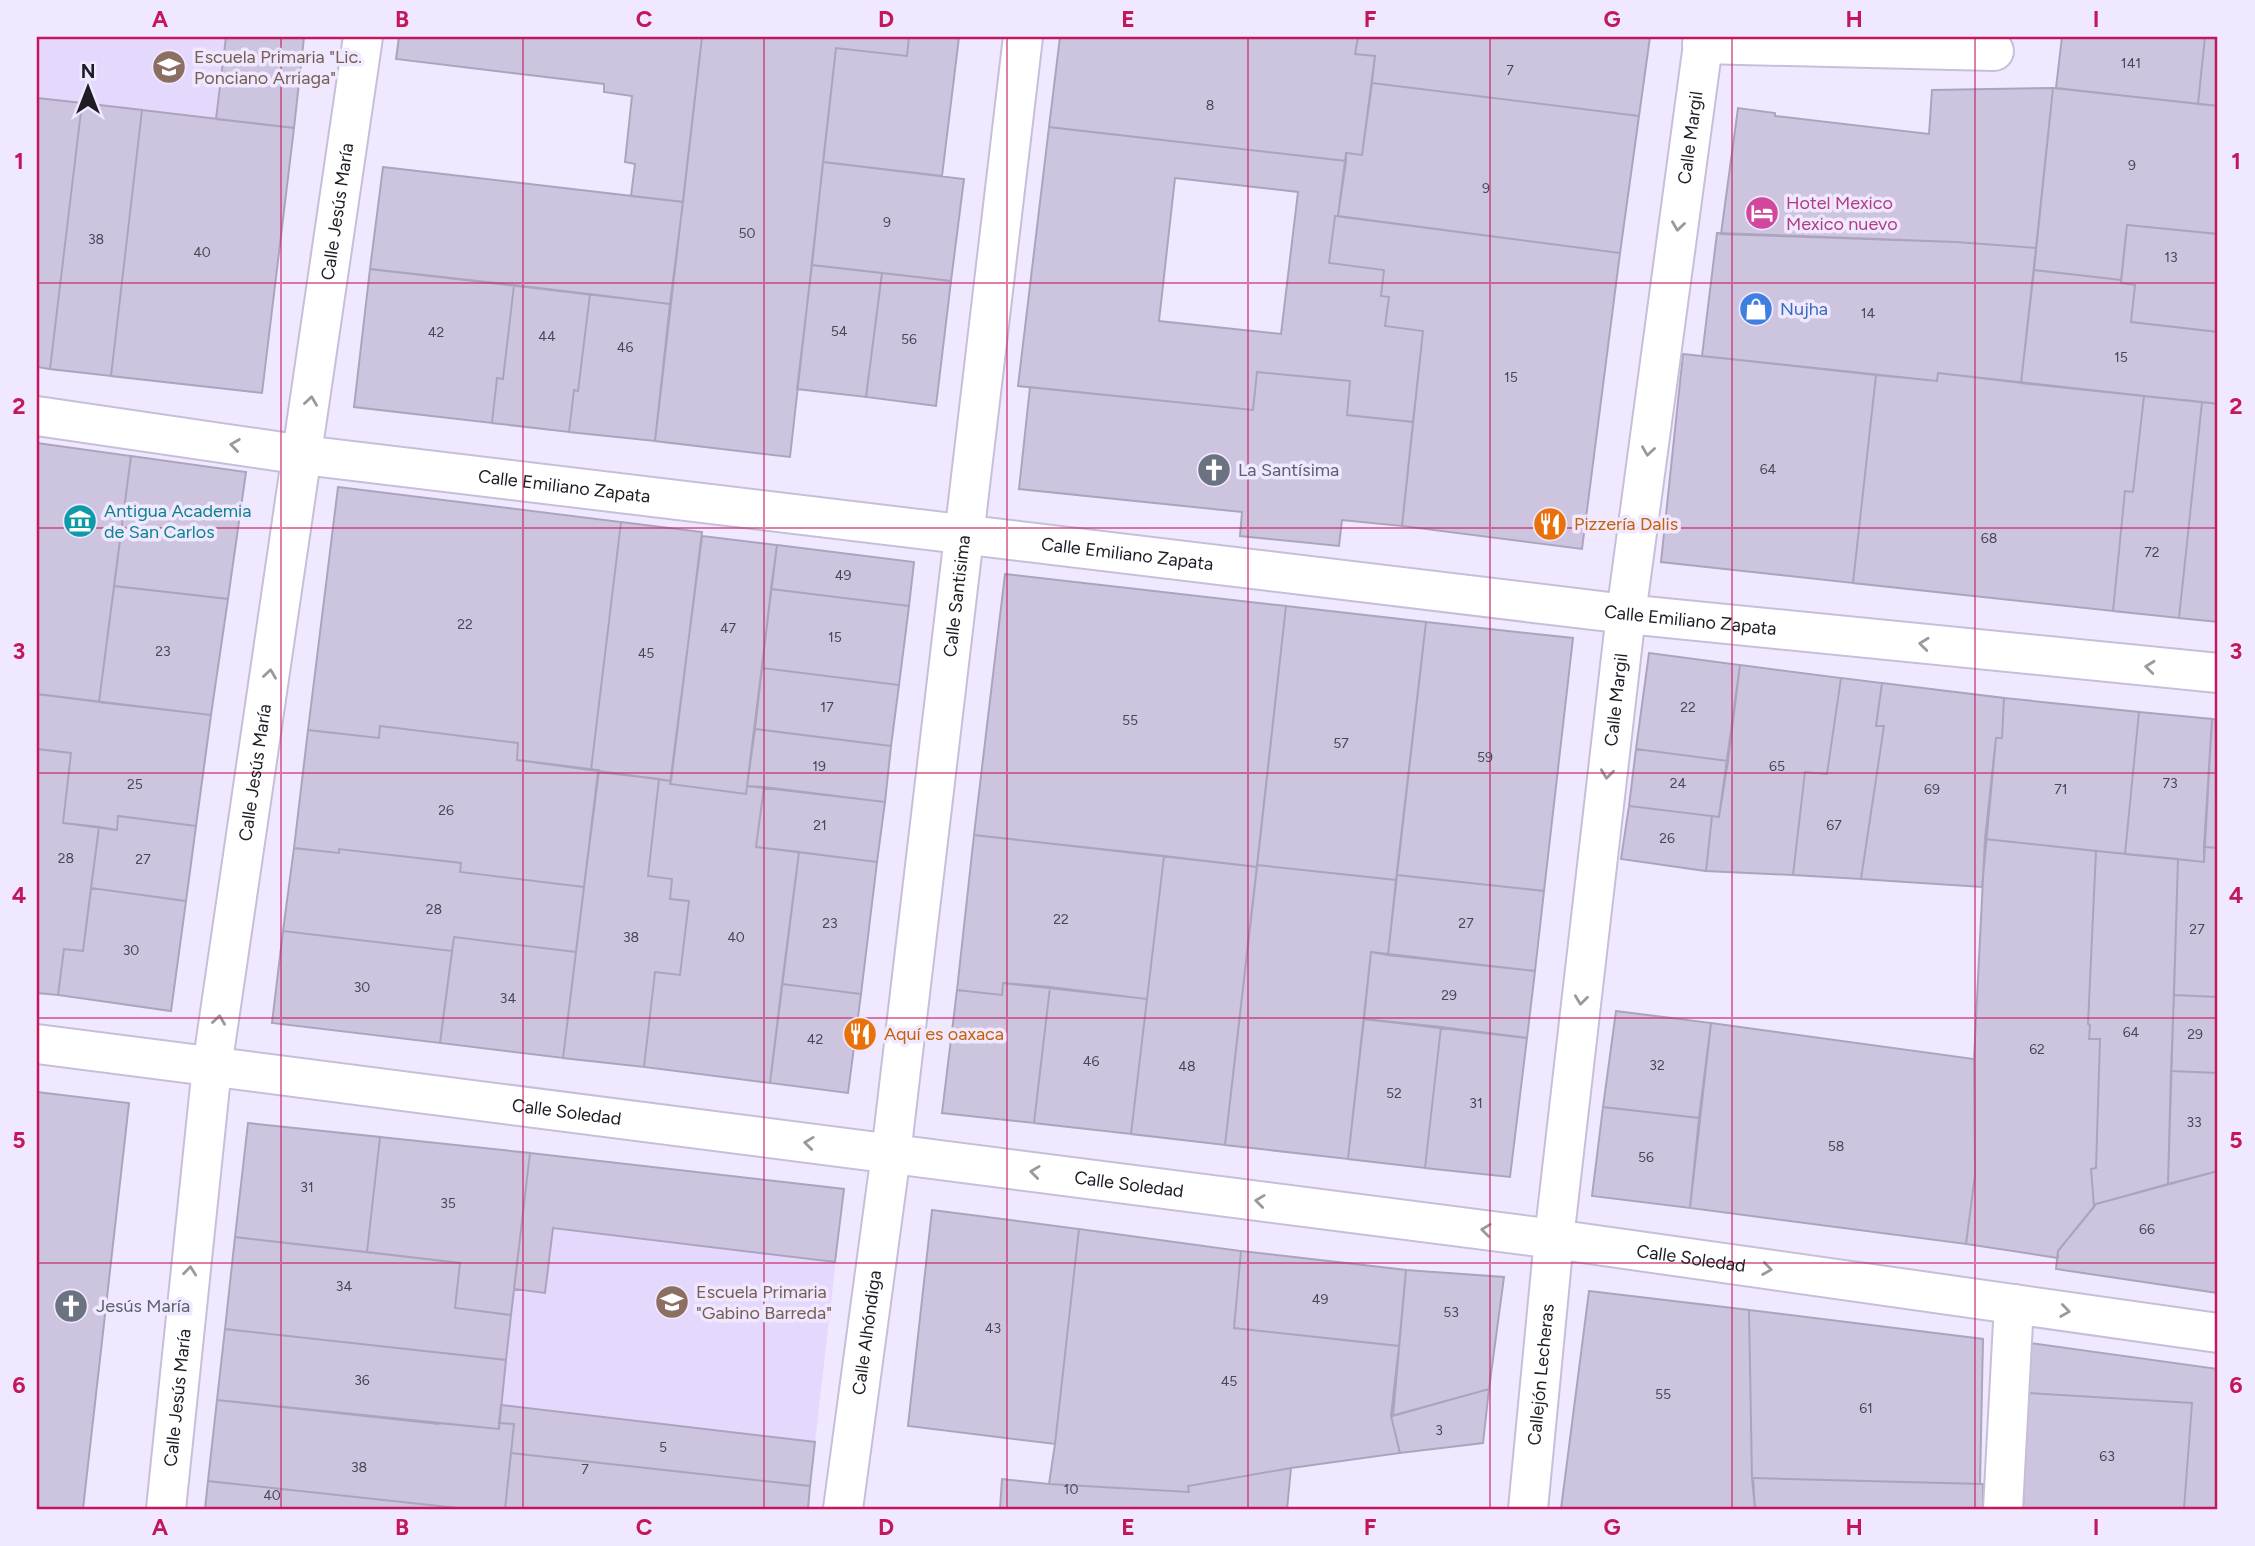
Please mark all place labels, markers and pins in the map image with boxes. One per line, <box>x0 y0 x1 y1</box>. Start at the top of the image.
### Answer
place label: Escuela Primaria "Lic. Ponciano Arriaga" <box>194 46 362 89</box>
school or university icon: Escuela Primaria "Lic. Ponciano Arriaga" <box>150 48 188 86</box>
place label: Hotel Mexico Mexico nuevo <box>1786 192 1898 235</box>
hotel icon: Hotel Mexico Mexico nuevo <box>1743 194 1781 232</box>
shop icon: Nujha <box>1737 290 1775 328</box>
place label: Nujha <box>1780 298 1828 320</box>
church icon: La Santísima <box>1195 451 1233 489</box>
place label: La Santísima <box>1238 459 1339 481</box>
place label: Antigua Academia de San Carlos <box>104 500 251 543</box>
museum icon: Antigua Academia de San Carlos <box>61 502 99 540</box>
restaurant icon: Pizzería Dalis <box>1531 505 1569 543</box>
place label: Pizzería Dalis <box>1574 513 1678 535</box>
restaurant icon: Aquí es oaxaca <box>841 1015 879 1053</box>
place label: Aquí es oaxaca <box>884 1023 1004 1045</box>
place label: Escuela Primaria "Gabino Barreda" <box>696 1281 832 1324</box>
school or university icon: Escuela Primaria "Gabino Barreda" <box>653 1283 691 1321</box>
church icon: Jesús María <box>52 1287 90 1325</box>
place label: Jesús María <box>96 1295 190 1317</box>

